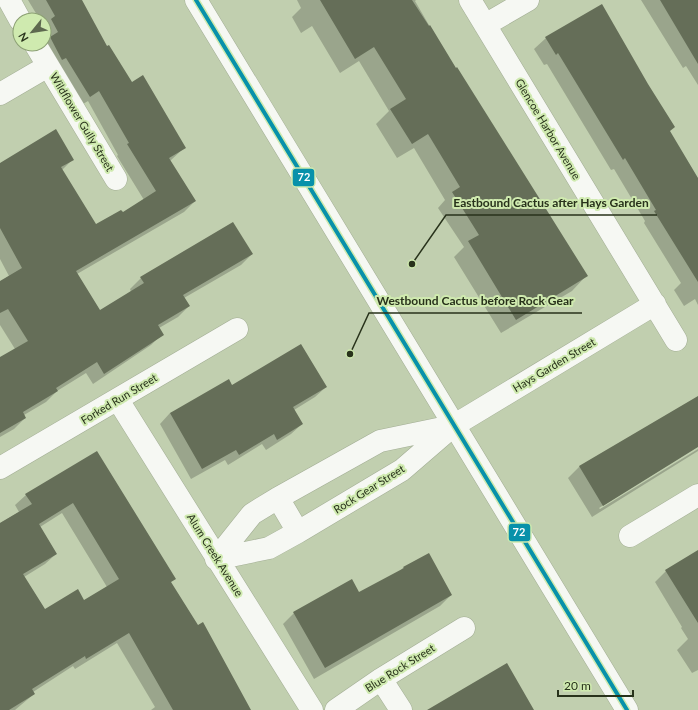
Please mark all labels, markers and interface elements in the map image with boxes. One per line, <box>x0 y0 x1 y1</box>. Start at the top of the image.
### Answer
north arrow <box>12 12 52 52</box>
text: N <box>15 30 31 44</box>
street label: Wildflower Gully Street <box>48 70 117 173</box>
street label: Glencoe Harbor Avenue <box>513 76 584 182</box>
line badge: 72 <box>292 168 315 187</box>
text: 72 <box>298 170 310 183</box>
callout: Eastbound Cactus after Hays Garden <box>446 191 657 215</box>
text: Eastbound Cactus after Hays Garden <box>453 195 649 210</box>
callout: Westbound Cactus before Rock Gear <box>369 289 582 313</box>
text: Westbound Cactus before Rock Gear <box>377 293 574 308</box>
street label: Hays Garden Street <box>510 335 597 394</box>
street label: Forked Run Street <box>78 371 159 426</box>
street label: Rock Gear Street <box>331 462 407 516</box>
street label: Alum Creek Avenue <box>185 511 246 599</box>
line badge: 72 <box>508 523 531 542</box>
text: 72 <box>513 525 525 538</box>
street label: Blue Rock Street <box>362 641 437 694</box>
scale bar <box>558 672 633 698</box>
text: 20 m <box>564 678 591 693</box>

